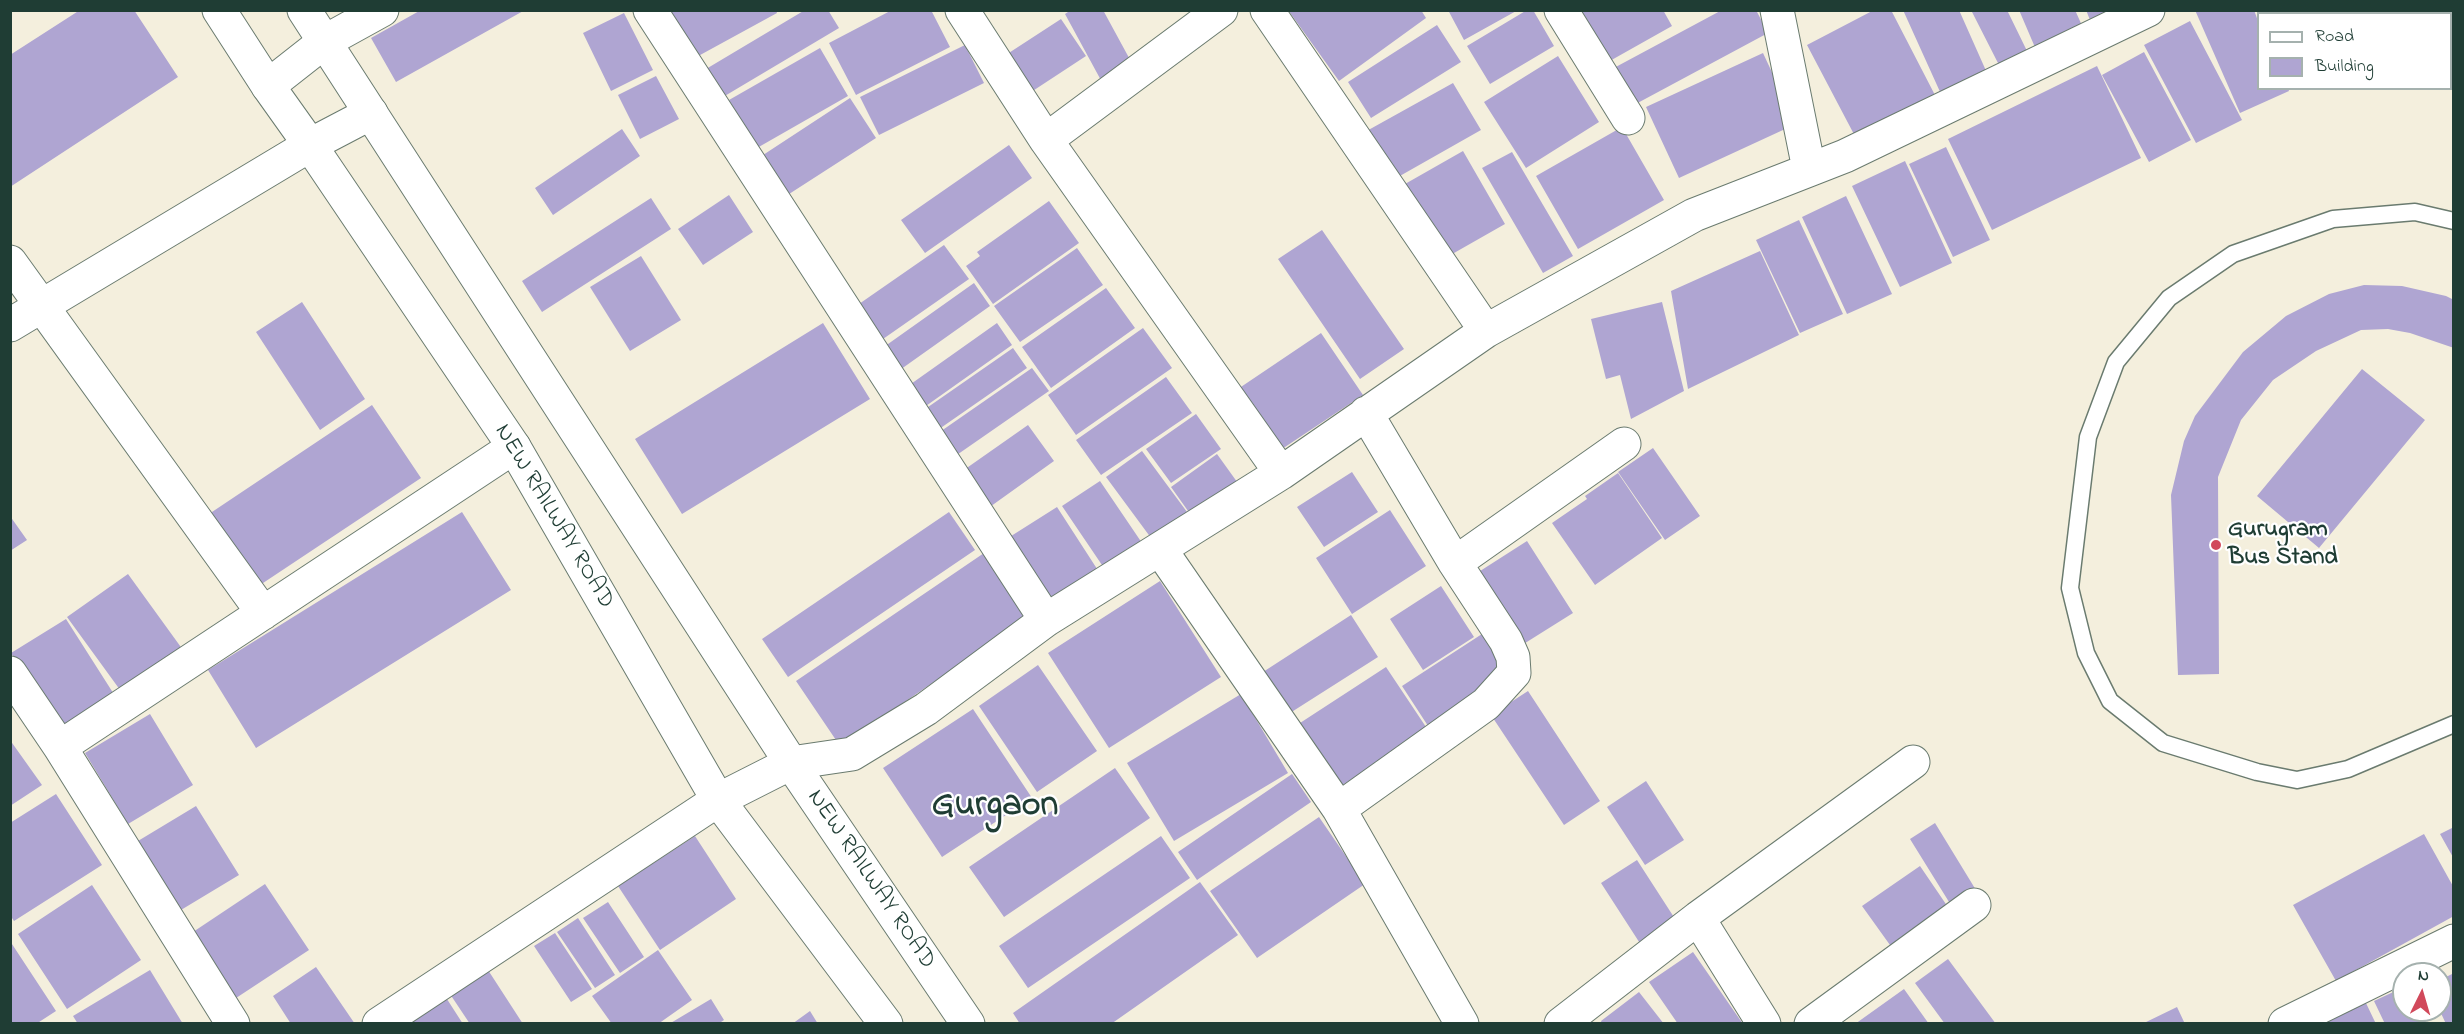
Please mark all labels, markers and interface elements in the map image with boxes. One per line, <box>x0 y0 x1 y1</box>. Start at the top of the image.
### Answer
legend <box>2257 12 2452 90</box>
text: Road <box>2315 24 2354 50</box>
text: Building <box>2315 54 2374 80</box>
street label: NEW RAILWAY ROAD <box>487 420 619 614</box>
place label: Gurugram Bus Stand <box>2228 517 2338 573</box>
marker: Gurugram Bus Stand <box>2209 538 2223 552</box>
street label: NEW RAILWAY ROAD <box>799 785 941 975</box>
district label: Gurgaon <box>932 786 1058 830</box>
north arrow <box>2392 962 2452 1022</box>
text: N <box>2417 964 2430 988</box>

